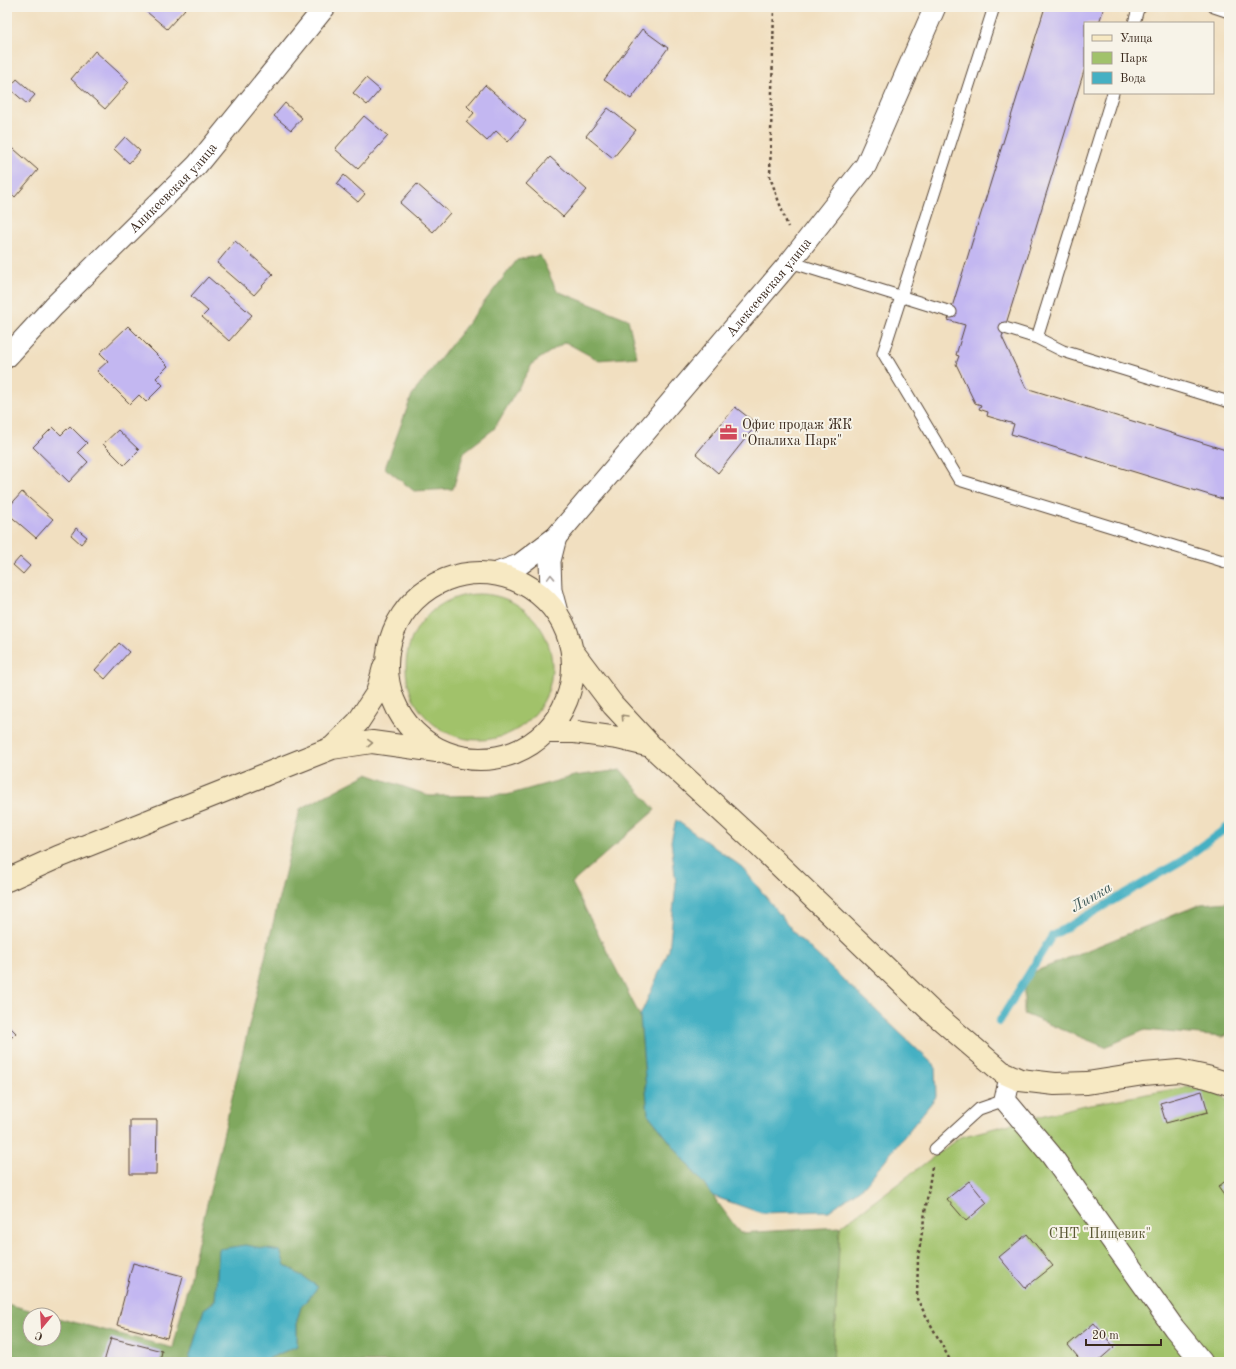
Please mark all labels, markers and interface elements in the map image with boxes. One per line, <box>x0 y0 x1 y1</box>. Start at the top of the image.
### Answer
legend <box>1084 22 1214 94</box>
text: Улица <box>1120 33 1153 45</box>
text: Парк <box>1120 53 1148 65</box>
text: Вода <box>1120 73 1146 85</box>
street label: Аникеевская улица <box>127 140 220 236</box>
street label: Алексеевская улица <box>724 235 814 340</box>
place label: Офис продаж ЖК "Опалиха Парк" <box>742 418 852 448</box>
office icon: Офис продаж ЖК "Опалиха Парк" <box>719 422 739 442</box>
one-way arrow <box>547 574 555 580</box>
one-way arrow <box>621 714 629 722</box>
one-way arrow <box>367 739 373 748</box>
water label: Липка <box>1068 881 1115 916</box>
park label: СНТ "Пищевик" <box>1049 1227 1151 1241</box>
north arrow <box>22 1307 62 1347</box>
scale bar <box>1086 1321 1161 1347</box>
text: С <box>34 1329 45 1341</box>
text: 20 m <box>1092 1330 1119 1342</box>

